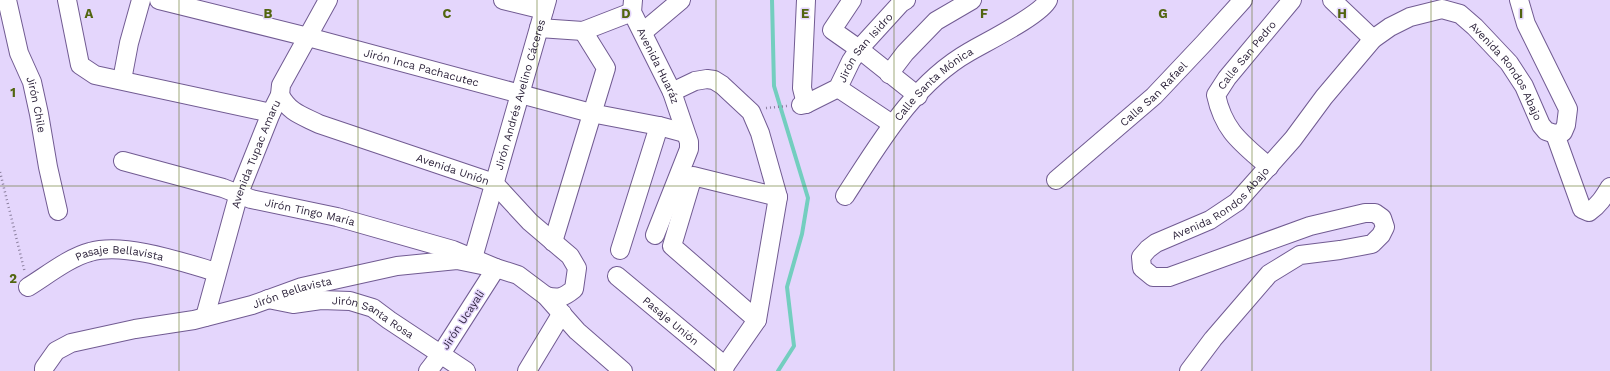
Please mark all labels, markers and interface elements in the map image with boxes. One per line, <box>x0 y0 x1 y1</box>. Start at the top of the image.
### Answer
text: A <box>85 6 94 21</box>
text: B <box>264 6 273 21</box>
text: C <box>443 6 452 21</box>
text: D <box>621 6 631 21</box>
text: E <box>801 6 809 21</box>
text: F <box>980 6 988 21</box>
text: G <box>1158 6 1168 21</box>
text: H <box>1337 6 1347 21</box>
text: I <box>1519 6 1523 21</box>
street label: Jirón San Isidro <box>835 10 895 84</box>
street label: Jirón Andrés Avelino Cáceres <box>492 18 548 171</box>
street label: Calle San Pedro <box>1215 18 1279 92</box>
street label: Avenida Rondos Abajo <box>1467 19 1545 122</box>
street label: Avenida Huaráz <box>634 26 682 106</box>
street label: Calle Santa Mónica <box>891 45 975 123</box>
street label: Jirón Inca Pachacutec <box>362 46 481 89</box>
street label: Calle San Rafael <box>1117 58 1190 129</box>
street label: Jirón Chile <box>24 74 49 134</box>
text: 1 <box>10 85 16 100</box>
street label: Avenida Tupac Amaru <box>229 97 283 210</box>
street label: Avenida Unión <box>415 151 491 187</box>
street label: Avenida Rondos Abajo <box>1170 164 1272 242</box>
street label: Jirón Tingo María <box>264 196 357 228</box>
street label: Pasaje Bellavista <box>73 243 165 263</box>
text: 2 <box>9 271 17 286</box>
street label: Jirón Bellavista <box>251 274 333 311</box>
street label: Jirón Ucayali <box>439 288 487 352</box>
street label: Jirón Santa Rosa <box>332 294 416 341</box>
street label: Pasaje Unión <box>640 294 701 348</box>

